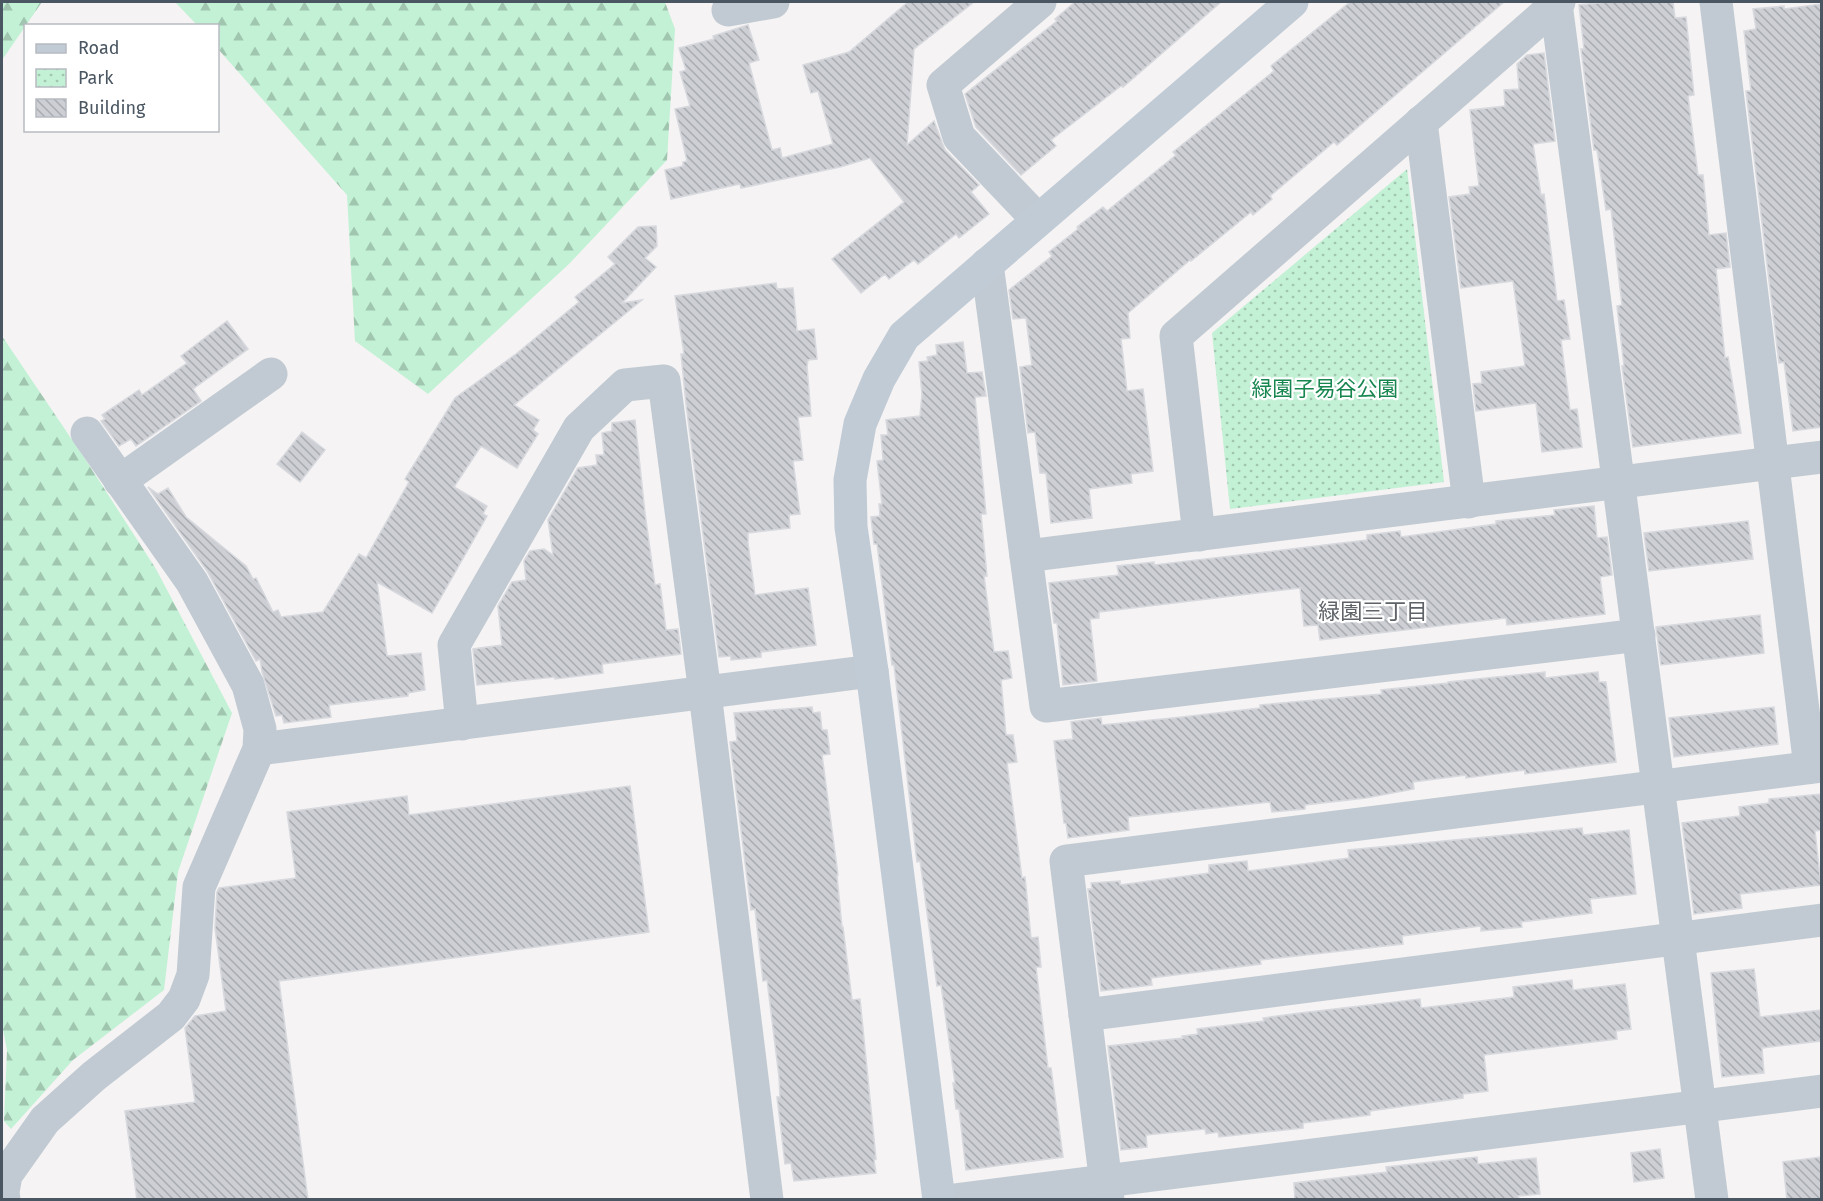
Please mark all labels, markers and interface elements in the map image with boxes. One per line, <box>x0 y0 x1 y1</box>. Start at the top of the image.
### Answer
legend <box>24 24 219 132</box>
text: Road <box>78 37 120 59</box>
text: Park <box>78 67 114 89</box>
text: Building <box>78 97 146 119</box>
park label: 緑園子易谷公園 <box>1252 376 1399 402</box>
district label: 緑園三丁目 <box>1318 598 1428 625</box>

